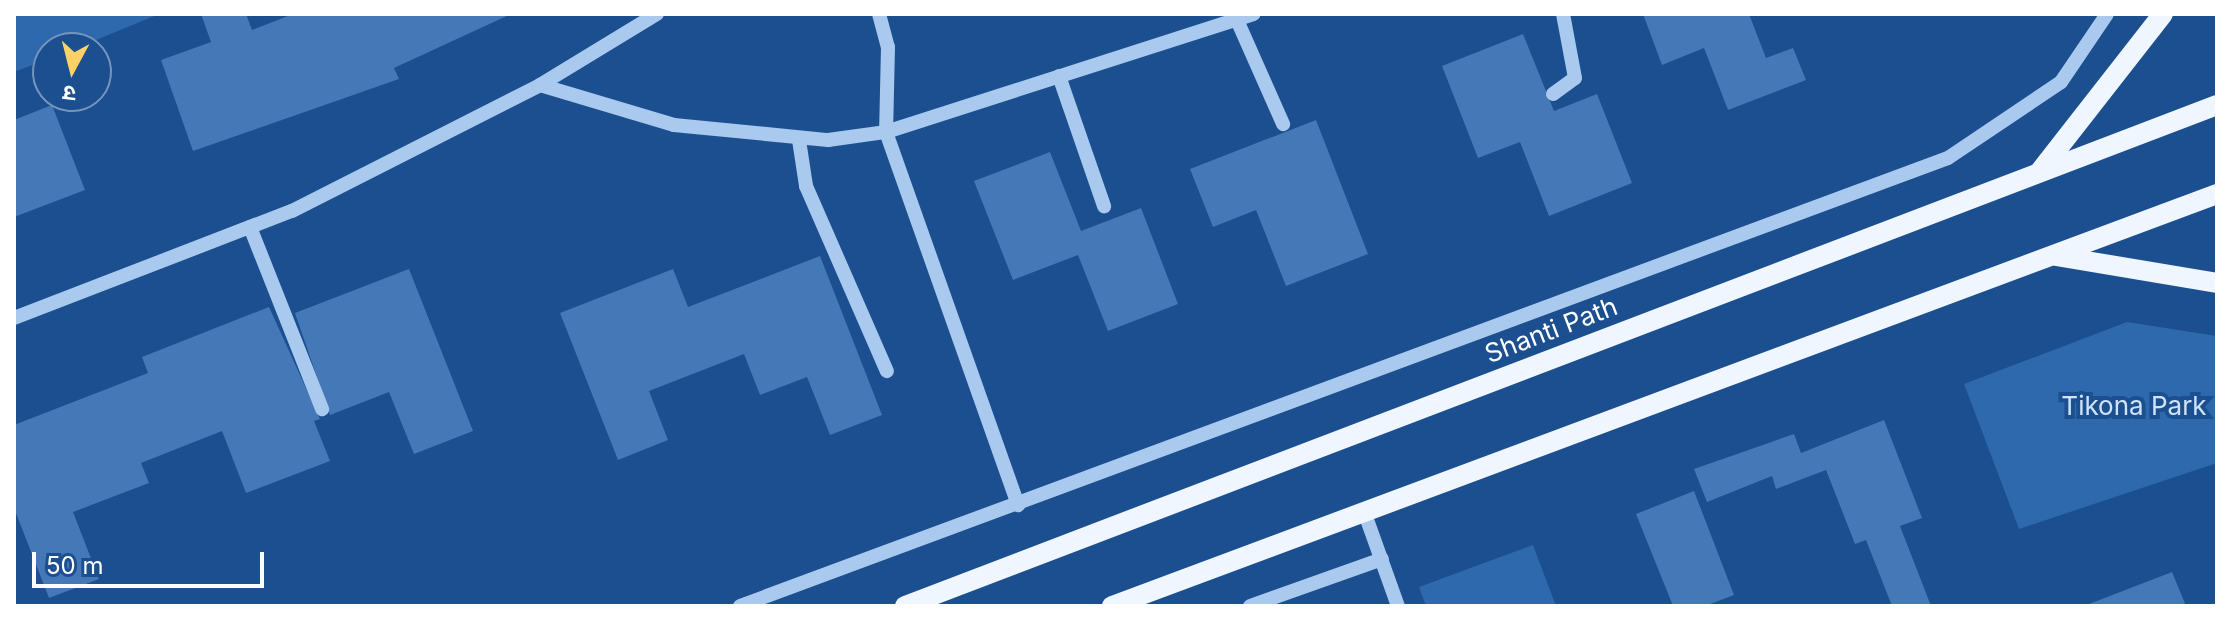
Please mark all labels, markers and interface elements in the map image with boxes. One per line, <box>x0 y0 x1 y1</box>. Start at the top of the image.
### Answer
north arrow <box>32 32 112 112</box>
text: उ <box>61 80 77 108</box>
street label: Shanti Path <box>1480 290 1622 370</box>
park label: Tikona Park <box>2061 390 2207 422</box>
scale bar <box>36 536 268 586</box>
text: 50 m <box>46 551 104 580</box>

